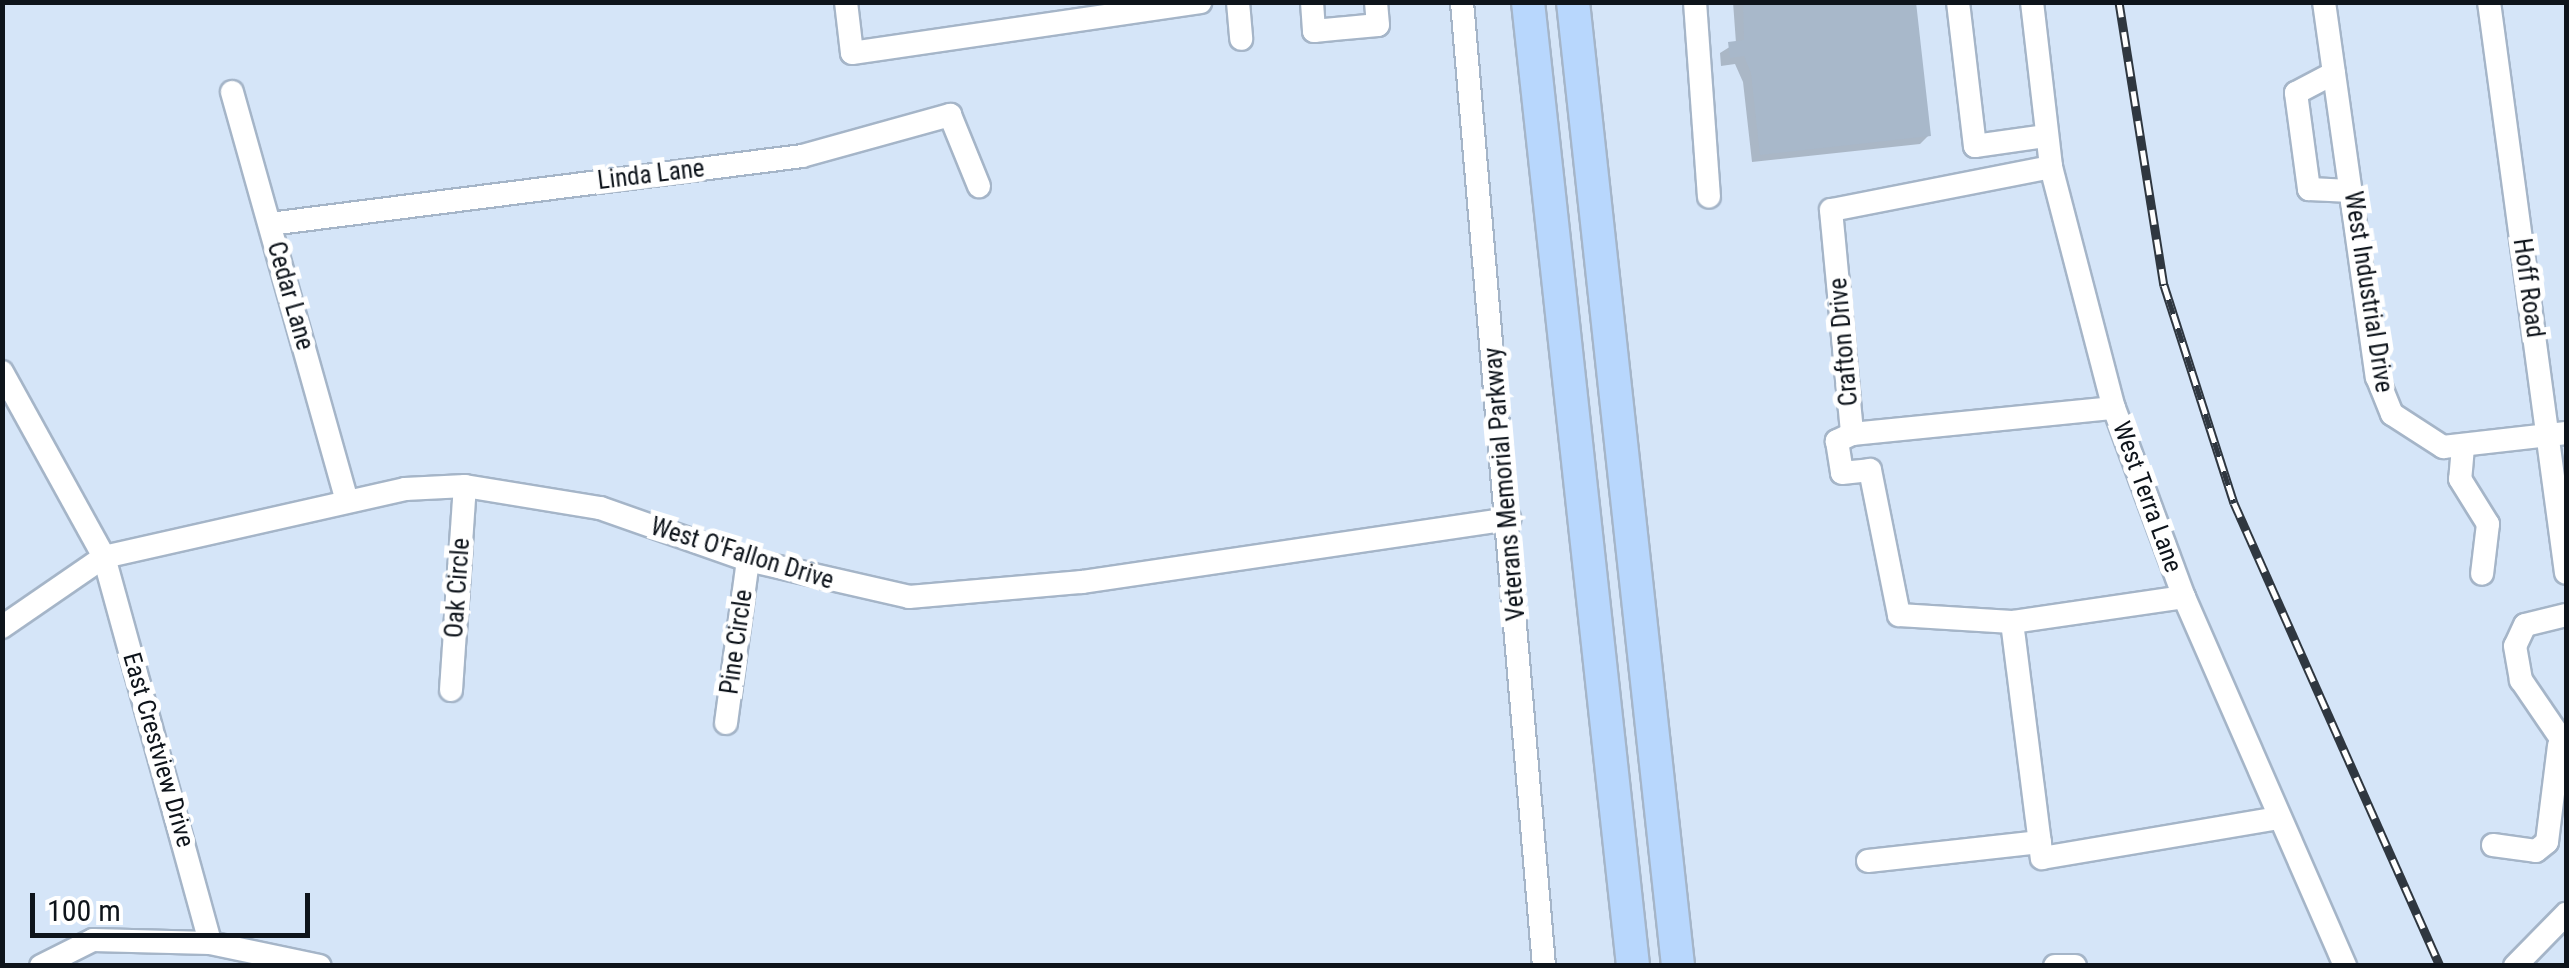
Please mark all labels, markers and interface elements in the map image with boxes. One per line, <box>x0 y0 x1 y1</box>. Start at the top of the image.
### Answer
street label: Linda Lane <box>596 154 706 196</box>
street label: West Industrial Drive <box>2337 189 2399 395</box>
street label: Hoff Road <box>2506 236 2550 340</box>
street label: Cedar Lane <box>260 238 320 354</box>
street label: Crafton Drive <box>1823 277 1865 407</box>
street label: Veterans Memorial Parkway <box>1478 346 1532 622</box>
street label: West Terra Lane <box>2106 417 2188 577</box>
street label: West O'Fallon Drive <box>647 512 837 596</box>
street label: Oak Circle <box>440 537 476 639</box>
street label: Pine Circle <box>715 588 759 696</box>
street label: East Crestview Drive <box>116 649 200 851</box>
scale bar <box>35 873 315 935</box>
text: 100 m <box>47 893 121 928</box>

